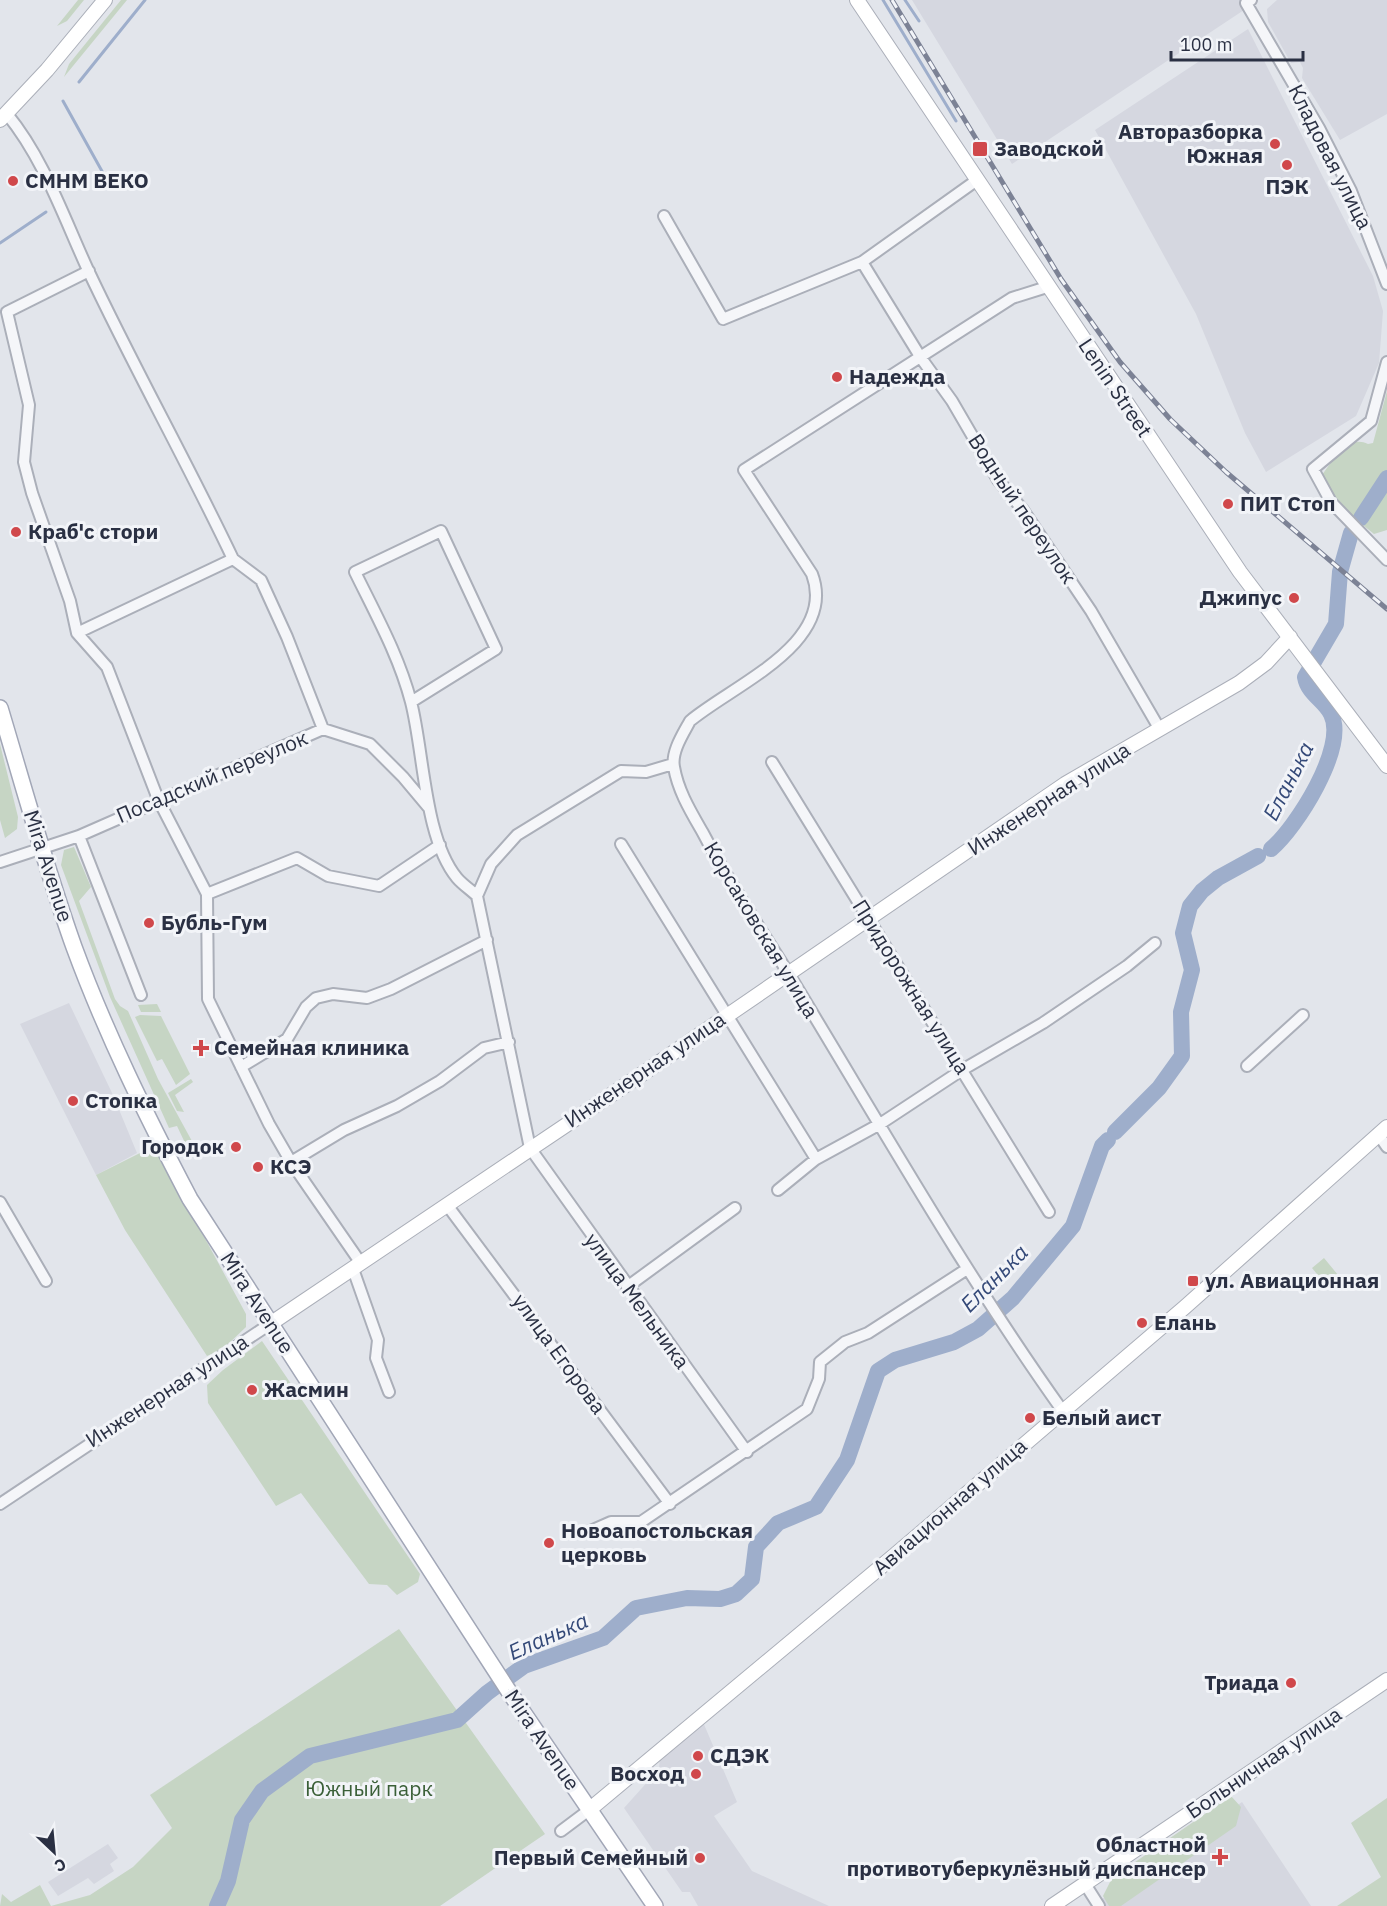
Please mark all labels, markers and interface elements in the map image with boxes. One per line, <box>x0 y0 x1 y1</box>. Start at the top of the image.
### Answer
scale bar <box>1171 24 1303 62</box>
text: 100 m <box>1180 33 1232 56</box>
street label: Кладовая улица <box>1282 79 1379 234</box>
place label: Авторазборка Южная <box>1118 117 1263 169</box>
place label: Заводской <box>994 134 1104 162</box>
marker: Авторазборка Южная <box>1268 137 1282 151</box>
marker: Заводской <box>971 140 989 158</box>
marker: ПЭК <box>1280 158 1294 172</box>
place label: СМНМ ВЕКО <box>25 166 149 194</box>
place label: ПЭК <box>1265 172 1309 200</box>
marker: СМНМ ВЕКО <box>6 174 20 188</box>
street label: Lenin Street <box>1072 333 1159 442</box>
place label: Надежда <box>849 362 946 390</box>
marker: Надежда <box>830 370 844 384</box>
street label: Водный переулок <box>962 428 1083 589</box>
place label: ПИТ Стоп <box>1240 489 1336 517</box>
marker: ПИТ Стоп <box>1221 497 1235 511</box>
place label: Краб'с стори <box>28 517 158 545</box>
marker: Краб'с стори <box>9 525 23 539</box>
place label: Джипус <box>1199 583 1282 611</box>
marker: Джипус <box>1287 591 1301 605</box>
street label: Посадский переулок <box>112 723 312 829</box>
street label: Инженерная улица <box>962 735 1135 861</box>
water label: Еланька <box>1255 737 1320 825</box>
street label: Mira Avenue <box>18 806 80 925</box>
street label: Корсаковская улица <box>698 836 826 1023</box>
street label: Придорожная улица <box>847 894 977 1079</box>
place label: Бубль-Гум <box>161 908 267 936</box>
marker: Бубль-Гум <box>142 916 156 930</box>
street label: Инженерная улица <box>558 1005 730 1133</box>
place label: Семейная клиника <box>214 1033 409 1061</box>
marker: Семейная клиника <box>192 1039 210 1057</box>
place label: Стопка <box>85 1086 157 1114</box>
marker: Стопка <box>66 1094 80 1108</box>
place label: Городок <box>141 1132 224 1160</box>
marker: Городок <box>229 1140 243 1154</box>
place label: КСЭ <box>270 1152 311 1180</box>
marker: КСЭ <box>251 1160 265 1174</box>
street label: улица Мельника <box>579 1227 697 1374</box>
water label: Еланька <box>953 1237 1034 1318</box>
street label: Mira Avenue <box>214 1246 301 1359</box>
place label: ул. Авиационная <box>1205 1266 1379 1294</box>
marker: ул. Авиационная <box>1186 1274 1200 1288</box>
street label: улица Егорова <box>507 1287 613 1419</box>
place label: Елань <box>1154 1308 1216 1336</box>
marker: Елань <box>1135 1316 1149 1330</box>
street label: Инженерная улица <box>80 1327 253 1453</box>
place label: Жасмин <box>264 1375 349 1403</box>
marker: Жасмин <box>245 1383 259 1397</box>
place label: Белый аист <box>1042 1403 1161 1431</box>
marker: Белый аист <box>1023 1411 1037 1425</box>
street label: Авиационная улица <box>866 1431 1032 1581</box>
place label: Новоапостольская церковь <box>561 1516 753 1568</box>
marker: Новоапостольская церковь <box>542 1536 556 1550</box>
water label: Еланька <box>503 1605 592 1666</box>
place label: Триада <box>1204 1668 1279 1696</box>
marker: Триада <box>1284 1676 1298 1690</box>
street label: Mira Avenue <box>499 1683 587 1795</box>
street label: Больничная улица <box>1180 1700 1347 1825</box>
place label: СДЭК <box>710 1741 769 1769</box>
marker: СДЭК <box>691 1749 705 1763</box>
place label: Восход <box>610 1759 684 1787</box>
marker: Восход <box>689 1767 703 1781</box>
park label: Южный парк <box>305 1774 433 1802</box>
north arrow <box>24 1822 84 1882</box>
place label: Областной противотуберкулёзный диспансер <box>847 1830 1206 1882</box>
place label: Первый Семейный <box>494 1843 688 1871</box>
marker: Областной противотуберкулёзный диспансер <box>1211 1848 1229 1866</box>
marker: Первый Семейный <box>693 1851 707 1865</box>
text: С <box>52 1854 70 1877</box>

